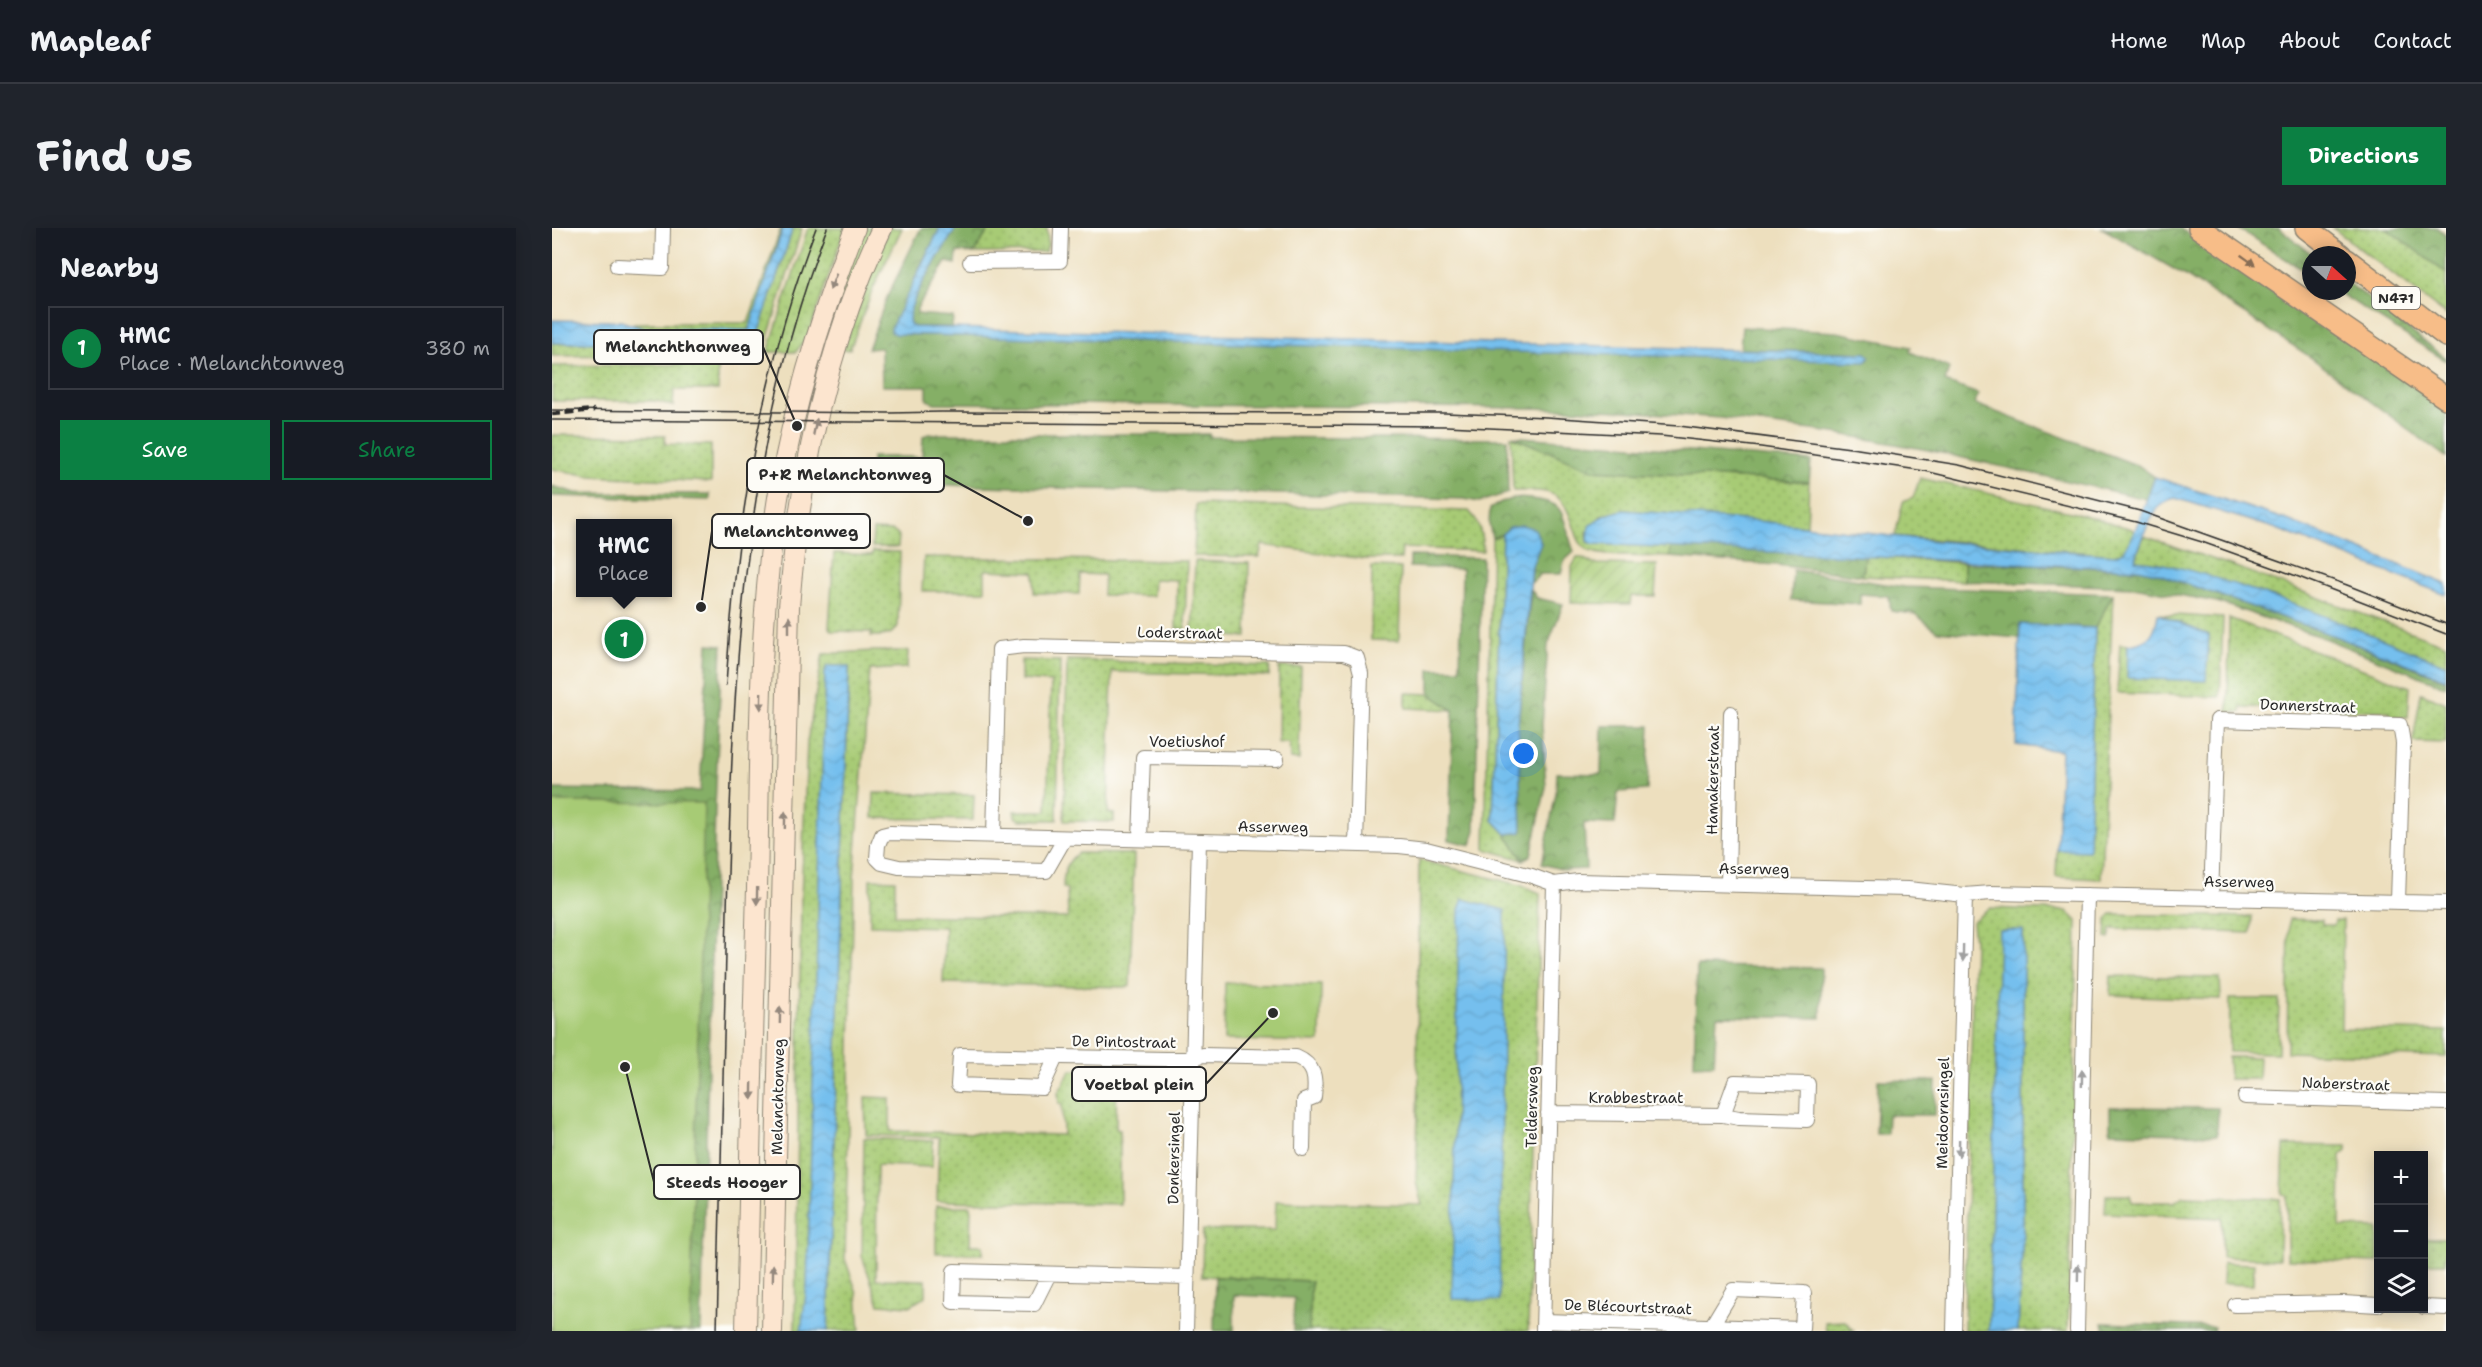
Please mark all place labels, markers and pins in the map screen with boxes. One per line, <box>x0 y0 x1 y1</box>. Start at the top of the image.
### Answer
callout: Melanchthonweg <box>594 330 763 364</box>
callout: P+R Melanchtonweg <box>747 458 944 492</box>
callout: Melanchtonweg <box>712 514 870 548</box>
pin: 1 <box>604 616 644 662</box>
callout: Voetbal plein <box>1072 1067 1206 1101</box>
callout: Steeds Hooger <box>654 1165 800 1199</box>

